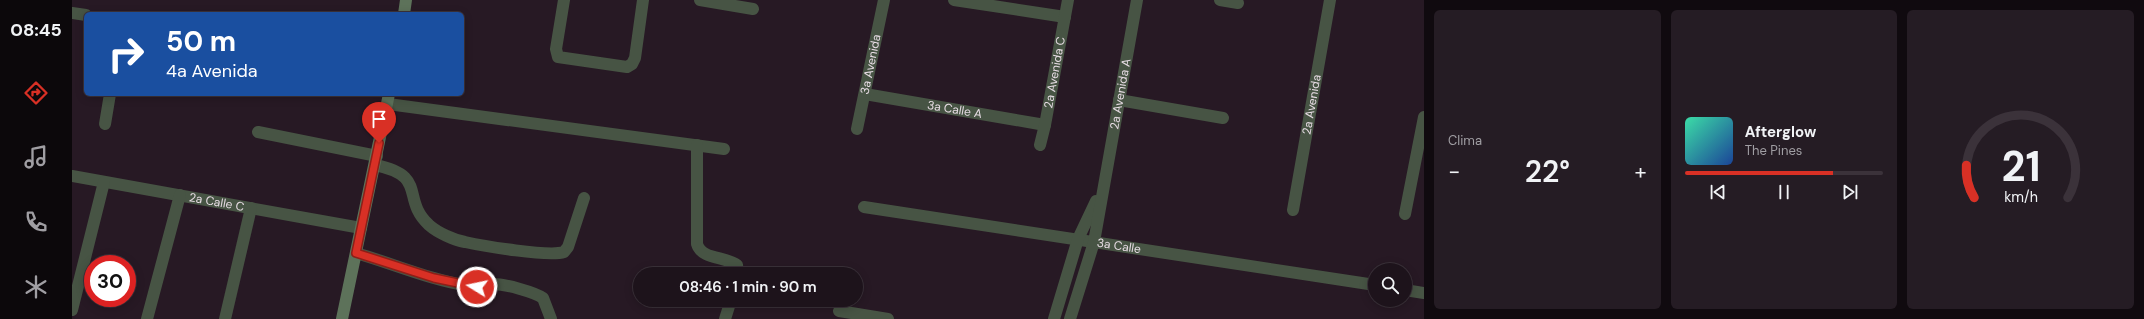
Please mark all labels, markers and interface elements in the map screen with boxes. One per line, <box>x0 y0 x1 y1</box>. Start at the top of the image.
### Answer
text: 08:45 <box>10 18 62 42</box>
text: 50 m <box>166 23 236 60</box>
icon: right <box>100 28 152 80</box>
street label: 3a Avenida <box>856 33 885 96</box>
street label: 2a Avenida C <box>1040 35 1069 110</box>
street label: 2a Avenida A <box>1106 57 1134 131</box>
text: 4a Avenida <box>166 59 258 83</box>
street label: 2a Avenida <box>1298 73 1325 136</box>
icon: directions <box>22 79 50 107</box>
street label: 3a Calle A <box>926 97 983 122</box>
pin <box>362 102 396 143</box>
icon: arrive <box>368 108 390 130</box>
text: Afterglow <box>1745 122 1816 142</box>
text: Clima <box>1448 132 1482 149</box>
text: 21 <box>2001 139 2040 193</box>
text: The Pines <box>1745 142 1802 159</box>
icon: music <box>22 143 50 171</box>
text: 22° <box>1525 152 1570 191</box>
text: − <box>1448 157 1460 186</box>
text: + <box>1635 157 1647 186</box>
icon: previous <box>1707 181 1729 203</box>
icon: pause <box>1773 181 1795 203</box>
icon: next <box>1839 181 1861 203</box>
text: km/h <box>2004 187 2038 205</box>
street label: 2a Calle C <box>188 189 246 215</box>
icon: phone <box>22 208 50 236</box>
street label: 3a Calle <box>1096 235 1142 257</box>
speed limit sign: 30 <box>84 255 136 307</box>
map controls <box>1368 263 1412 307</box>
button: search <box>1368 263 1412 307</box>
position arrow <box>456 266 498 308</box>
icon: climate <box>22 273 50 301</box>
text: 08:46 · 1 min · 90 m <box>679 277 817 297</box>

